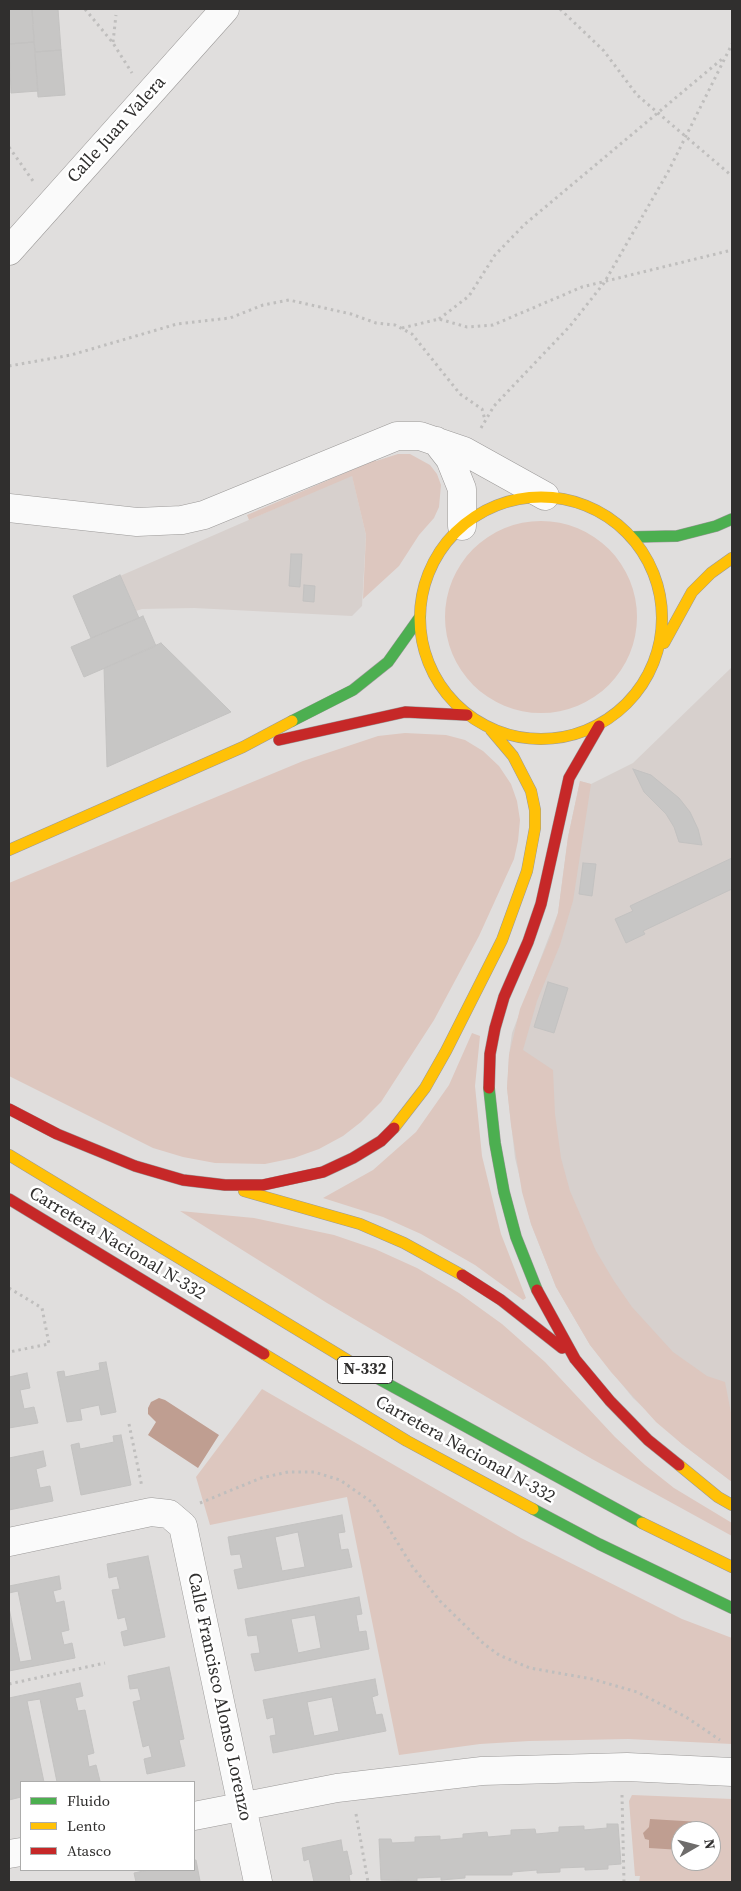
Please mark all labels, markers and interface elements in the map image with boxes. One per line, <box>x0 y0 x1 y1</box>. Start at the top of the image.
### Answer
street label: Calle Juan Valera <box>63 72 171 188</box>
street label: Carretera Nacional N-332 <box>25 1183 209 1305</box>
road number: N-332 <box>338 1356 392 1384</box>
street label: Carretera Nacional N-332 <box>371 1392 559 1508</box>
street label: Calle Francisco Alonso Lorenzo <box>182 1571 256 1823</box>
legend <box>20 1781 195 1871</box>
text: Fluido <box>67 1790 110 1811</box>
text: Lento <box>67 1815 106 1836</box>
north arrow <box>671 1821 721 1871</box>
text: N <box>699 1838 720 1850</box>
text: Atasco <box>67 1840 111 1861</box>

